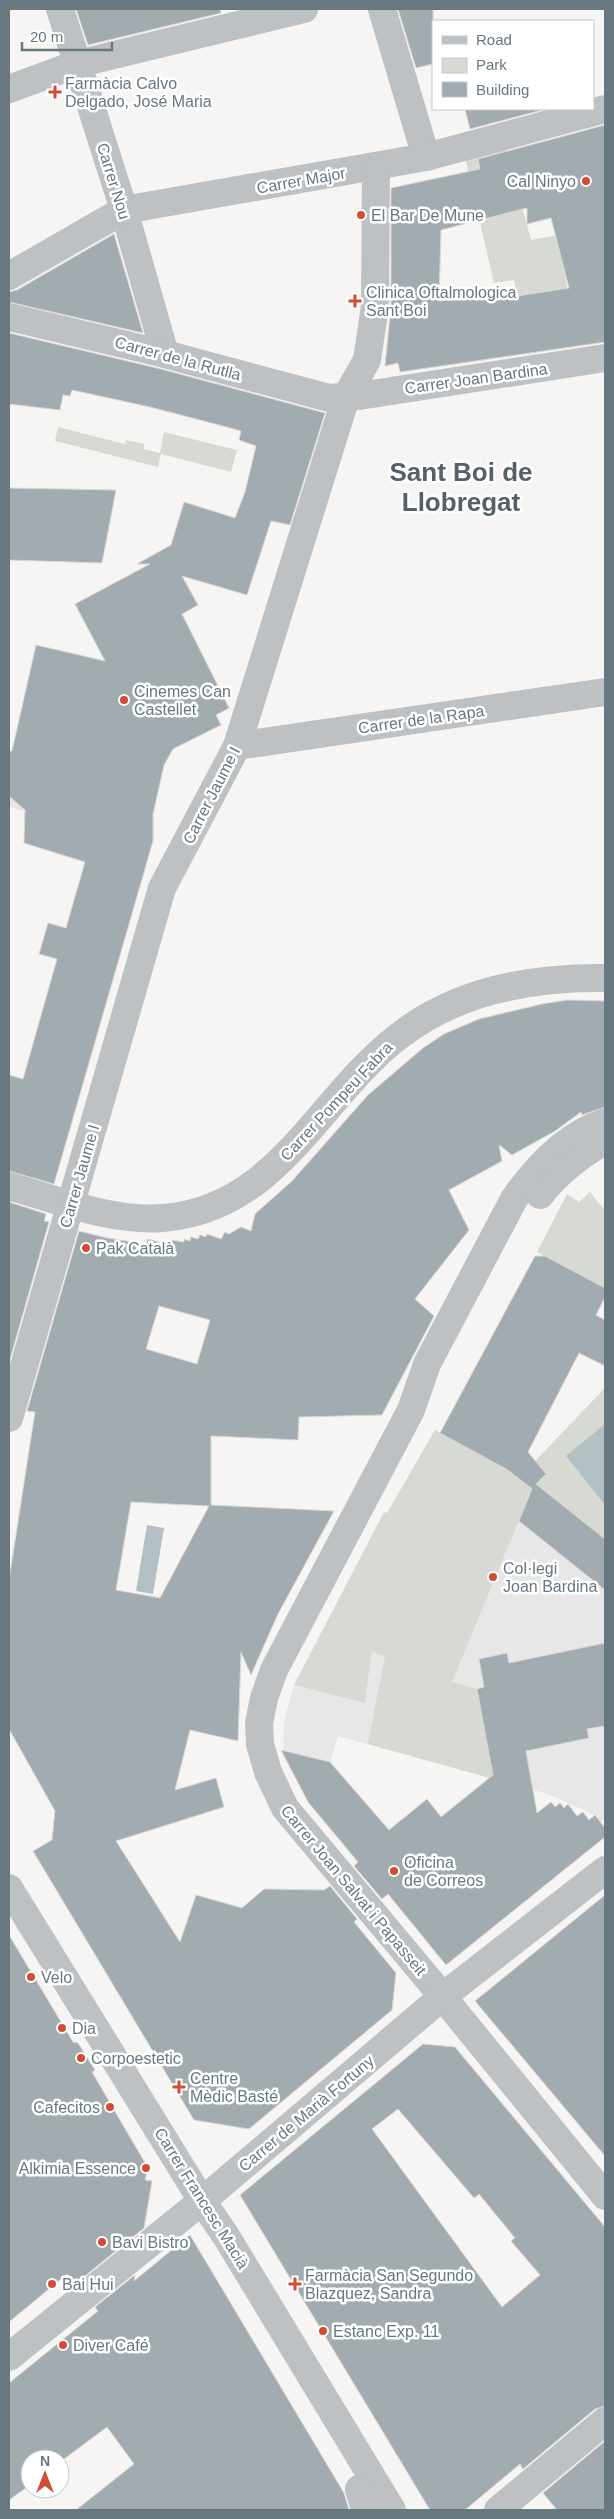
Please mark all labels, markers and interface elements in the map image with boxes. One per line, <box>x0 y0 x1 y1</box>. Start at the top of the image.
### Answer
scale bar <box>22 20 112 52</box>
legend <box>432 20 594 110</box>
text: 20 m <box>30 28 63 45</box>
text: Road <box>476 31 512 48</box>
text: Park <box>476 56 507 73</box>
place label: Farmàcia Calvo Delgado, José Maria <box>65 75 212 110</box>
text: Building <box>476 81 529 98</box>
marker: Farmàcia Calvo Delgado, José Maria <box>49 86 61 98</box>
street label: Carrer Nou <box>94 141 133 221</box>
street label: Carrer Major <box>255 164 347 197</box>
place label: Cal Ninyo <box>507 173 576 190</box>
marker: Cal Ninyo <box>580 175 592 187</box>
place label: El Bar De Mune <box>371 207 484 224</box>
marker: El Bar De Mune <box>355 209 367 221</box>
place label: Clinica Oftalmologica Sant Boi <box>366 284 516 319</box>
marker: Clinica Oftalmologica Sant Boi <box>348 294 362 308</box>
street label: Carrer de la Rutlla <box>113 333 243 384</box>
street label: Carrer Joan Bardina <box>404 360 549 397</box>
district label: Sant Boi de Llobregat <box>389 457 533 517</box>
place label: Cinemes Can Castellet <box>134 683 231 718</box>
marker: Cinemes Can Castellet <box>118 694 130 706</box>
street label: Carrer de la Rapa <box>357 702 485 737</box>
street label: Carrer Jaume I <box>180 744 243 847</box>
street label: Carrer Pompeu Fabra <box>277 1039 396 1164</box>
street label: Carrer Jaume I <box>57 1123 102 1230</box>
place label: Pak Català <box>96 1240 174 1257</box>
marker: Pak Català <box>80 1242 92 1254</box>
place label: Col·legi Joan Bardina <box>503 1560 597 1595</box>
marker: Col·legi Joan Bardina <box>487 1571 499 1583</box>
street label: Carrer Joan Salvat i Papasseit <box>278 1802 430 1979</box>
place label: Oficina de Correos <box>404 1854 483 1889</box>
marker: Oficina de Correos <box>388 1865 400 1877</box>
place label: Velo <box>41 1969 72 1986</box>
marker: Velo <box>25 1971 37 1983</box>
place label: Dia <box>72 2020 96 2037</box>
marker: Dia <box>56 2022 68 2034</box>
place label: Corpoestetic <box>91 2050 181 2067</box>
marker: Corpoestetic <box>75 2052 87 2064</box>
street label: Carrer de Marià Fortuny <box>235 2052 377 2175</box>
place label: Centre Mèdic Basté <box>190 2070 278 2105</box>
marker: Centre Mèdic Basté <box>172 2080 186 2094</box>
place label: Cafecitos <box>33 2099 100 2116</box>
marker: Cafecitos <box>104 2101 116 2113</box>
street label: Carrer Francesc Macià <box>151 2125 252 2272</box>
place label: Alkimia Essence <box>19 2160 136 2177</box>
marker: Alkimia Essence <box>140 2162 152 2174</box>
place label: Bavi Bistro <box>112 2234 189 2251</box>
marker: Bavi Bistro <box>96 2236 108 2248</box>
place label: Farmàcia San Segundo Blazquez, Sandra <box>305 2267 473 2302</box>
place label: Bai Hui <box>62 2276 114 2293</box>
marker: Bai Hui <box>46 2278 58 2290</box>
marker: Farmàcia San Segundo Blazquez, Sandra <box>289 2278 301 2290</box>
place label: Estanc Exp. 11 <box>333 2323 440 2340</box>
marker: Estanc Exp. 11 <box>317 2325 329 2337</box>
place label: Diver Café <box>73 2337 149 2354</box>
marker: Diver Café <box>57 2339 69 2351</box>
north arrow <box>20 2449 70 2499</box>
text: N <box>40 2453 50 2469</box>

